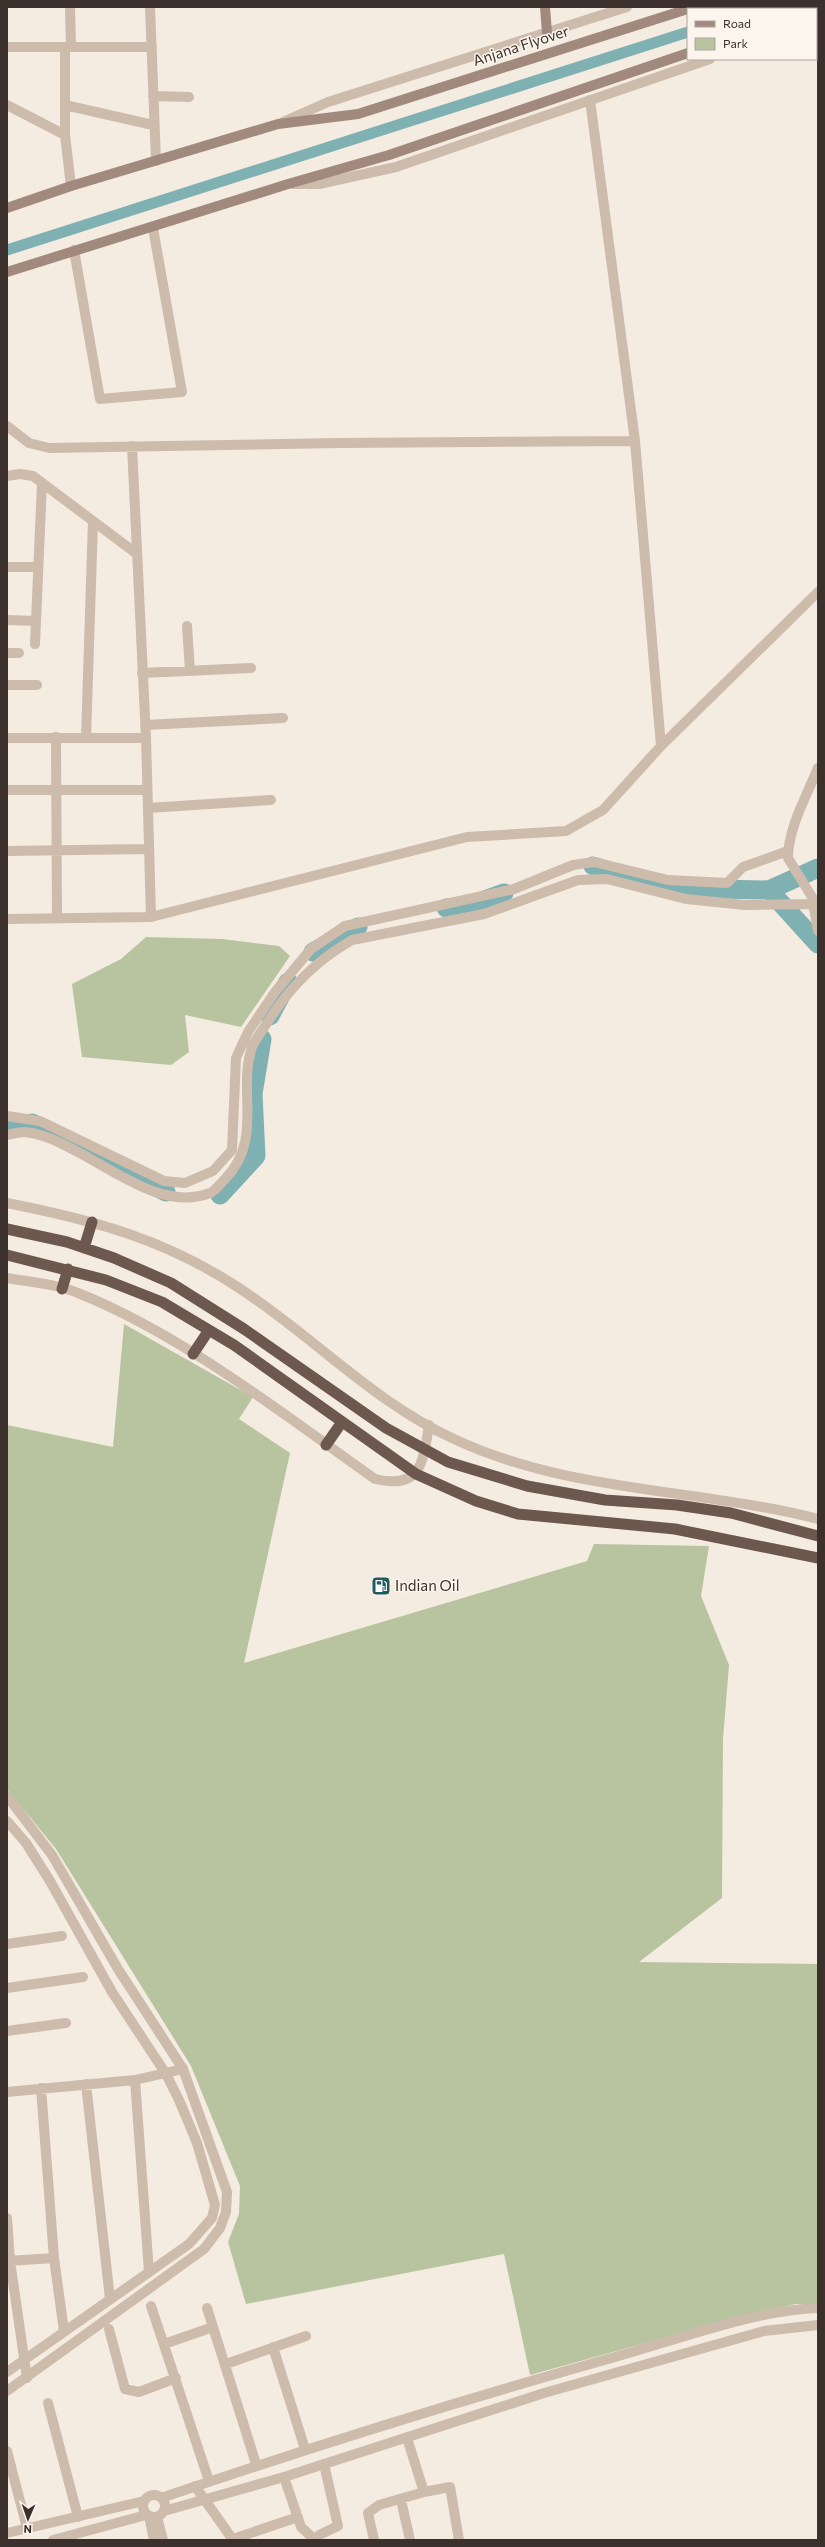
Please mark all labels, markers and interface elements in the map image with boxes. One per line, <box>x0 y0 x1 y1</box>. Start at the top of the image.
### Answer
legend <box>687 8 817 60</box>
text: Road <box>723 16 751 30</box>
street label: Anjana Flyover <box>470 21 571 69</box>
text: Park <box>723 36 749 50</box>
fuel station icon: Indian Oil <box>370 1575 392 1597</box>
place label: Indian Oil <box>395 1576 460 1594</box>
north arrow <box>8 2499 48 2539</box>
text: N <box>23 2523 32 2536</box>

